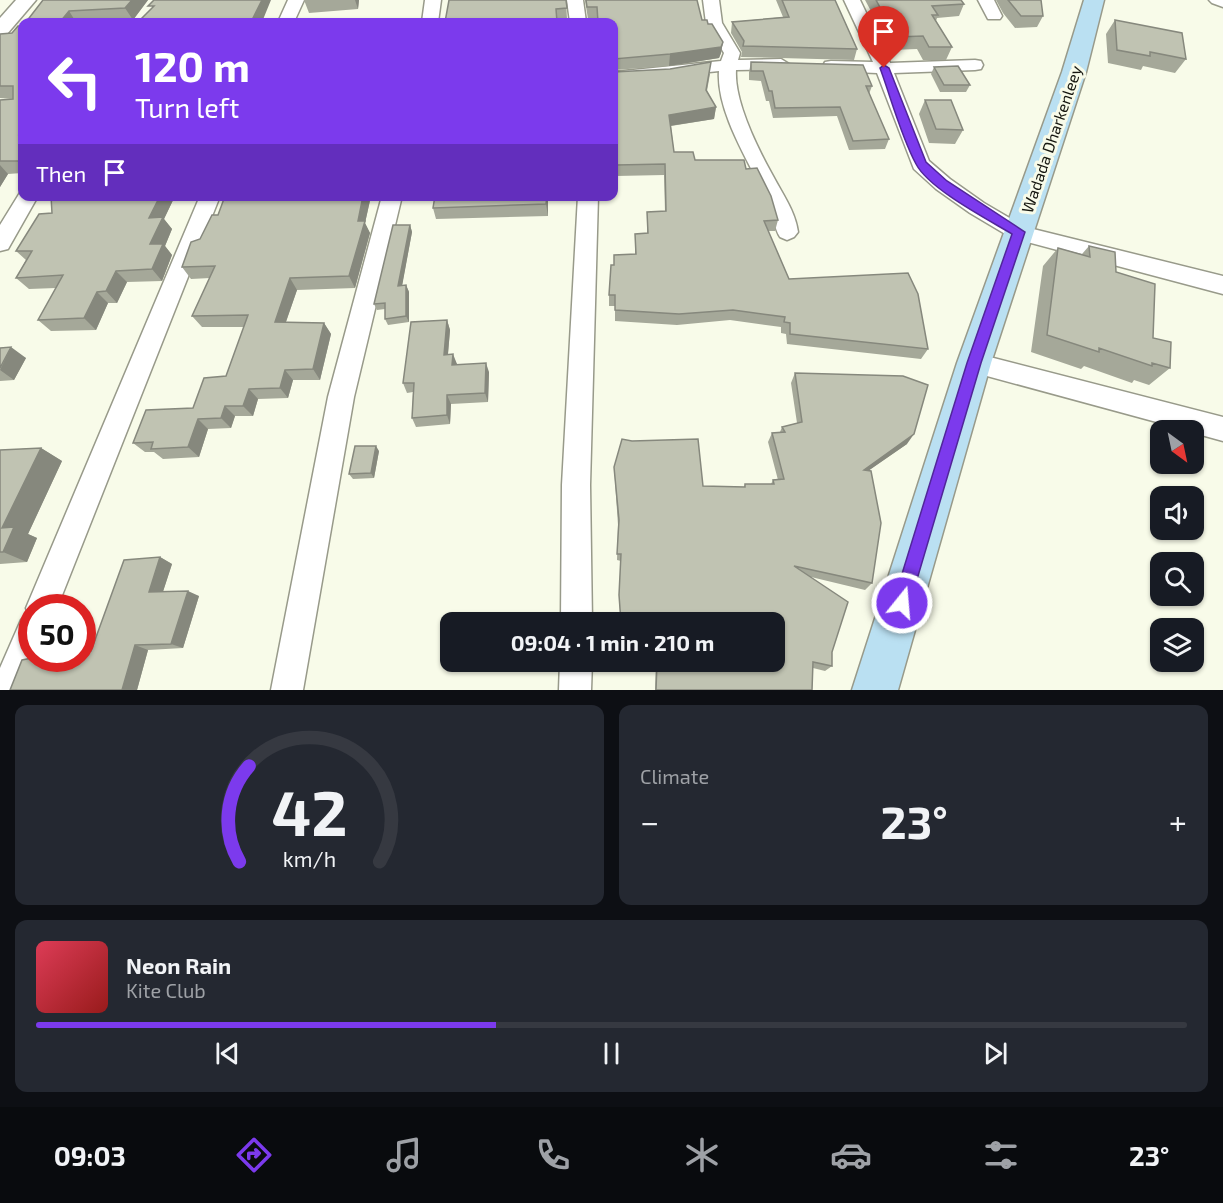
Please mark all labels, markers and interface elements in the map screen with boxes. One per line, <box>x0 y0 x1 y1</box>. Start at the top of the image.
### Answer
pin <box>858 6 909 68</box>
icon: arrive <box>867 15 900 48</box>
text: 120 m <box>135 40 250 90</box>
icon: left <box>36 42 114 120</box>
street label: Wadada Dharkenleey <box>1017 62 1085 215</box>
text: Turn left <box>135 91 239 123</box>
icon: arrive <box>98 156 131 189</box>
text: Then <box>36 160 86 186</box>
north arrow <box>1150 420 1204 474</box>
map controls <box>1150 420 1204 672</box>
button: sound <box>1150 486 1204 540</box>
button: search <box>1150 552 1204 606</box>
position arrow <box>870 571 934 635</box>
speed limit sign: 50 <box>18 594 96 672</box>
button: layers <box>1150 618 1204 672</box>
text: 09:04 · 1 min · 210 m <box>511 629 714 655</box>
text: Climate <box>640 764 709 788</box>
text: 42 <box>271 774 347 849</box>
text: 23° <box>880 794 948 848</box>
text: − <box>640 801 659 841</box>
text: + <box>1169 801 1187 841</box>
text: km/h <box>283 846 336 871</box>
text: Neon Rain <box>126 952 231 978</box>
text: Kite Club <box>126 978 206 1002</box>
icon: previous <box>211 1037 244 1070</box>
icon: pause <box>595 1037 628 1070</box>
icon: next <box>979 1037 1012 1070</box>
icon: directions <box>233 1134 275 1176</box>
icon: music <box>383 1134 425 1176</box>
icon: phone <box>532 1134 574 1176</box>
icon: climate <box>681 1134 723 1176</box>
icon: car <box>830 1134 872 1176</box>
icon: filters <box>980 1134 1022 1176</box>
text: 09:03 <box>54 1139 126 1171</box>
text: 23° <box>1129 1139 1169 1171</box>

